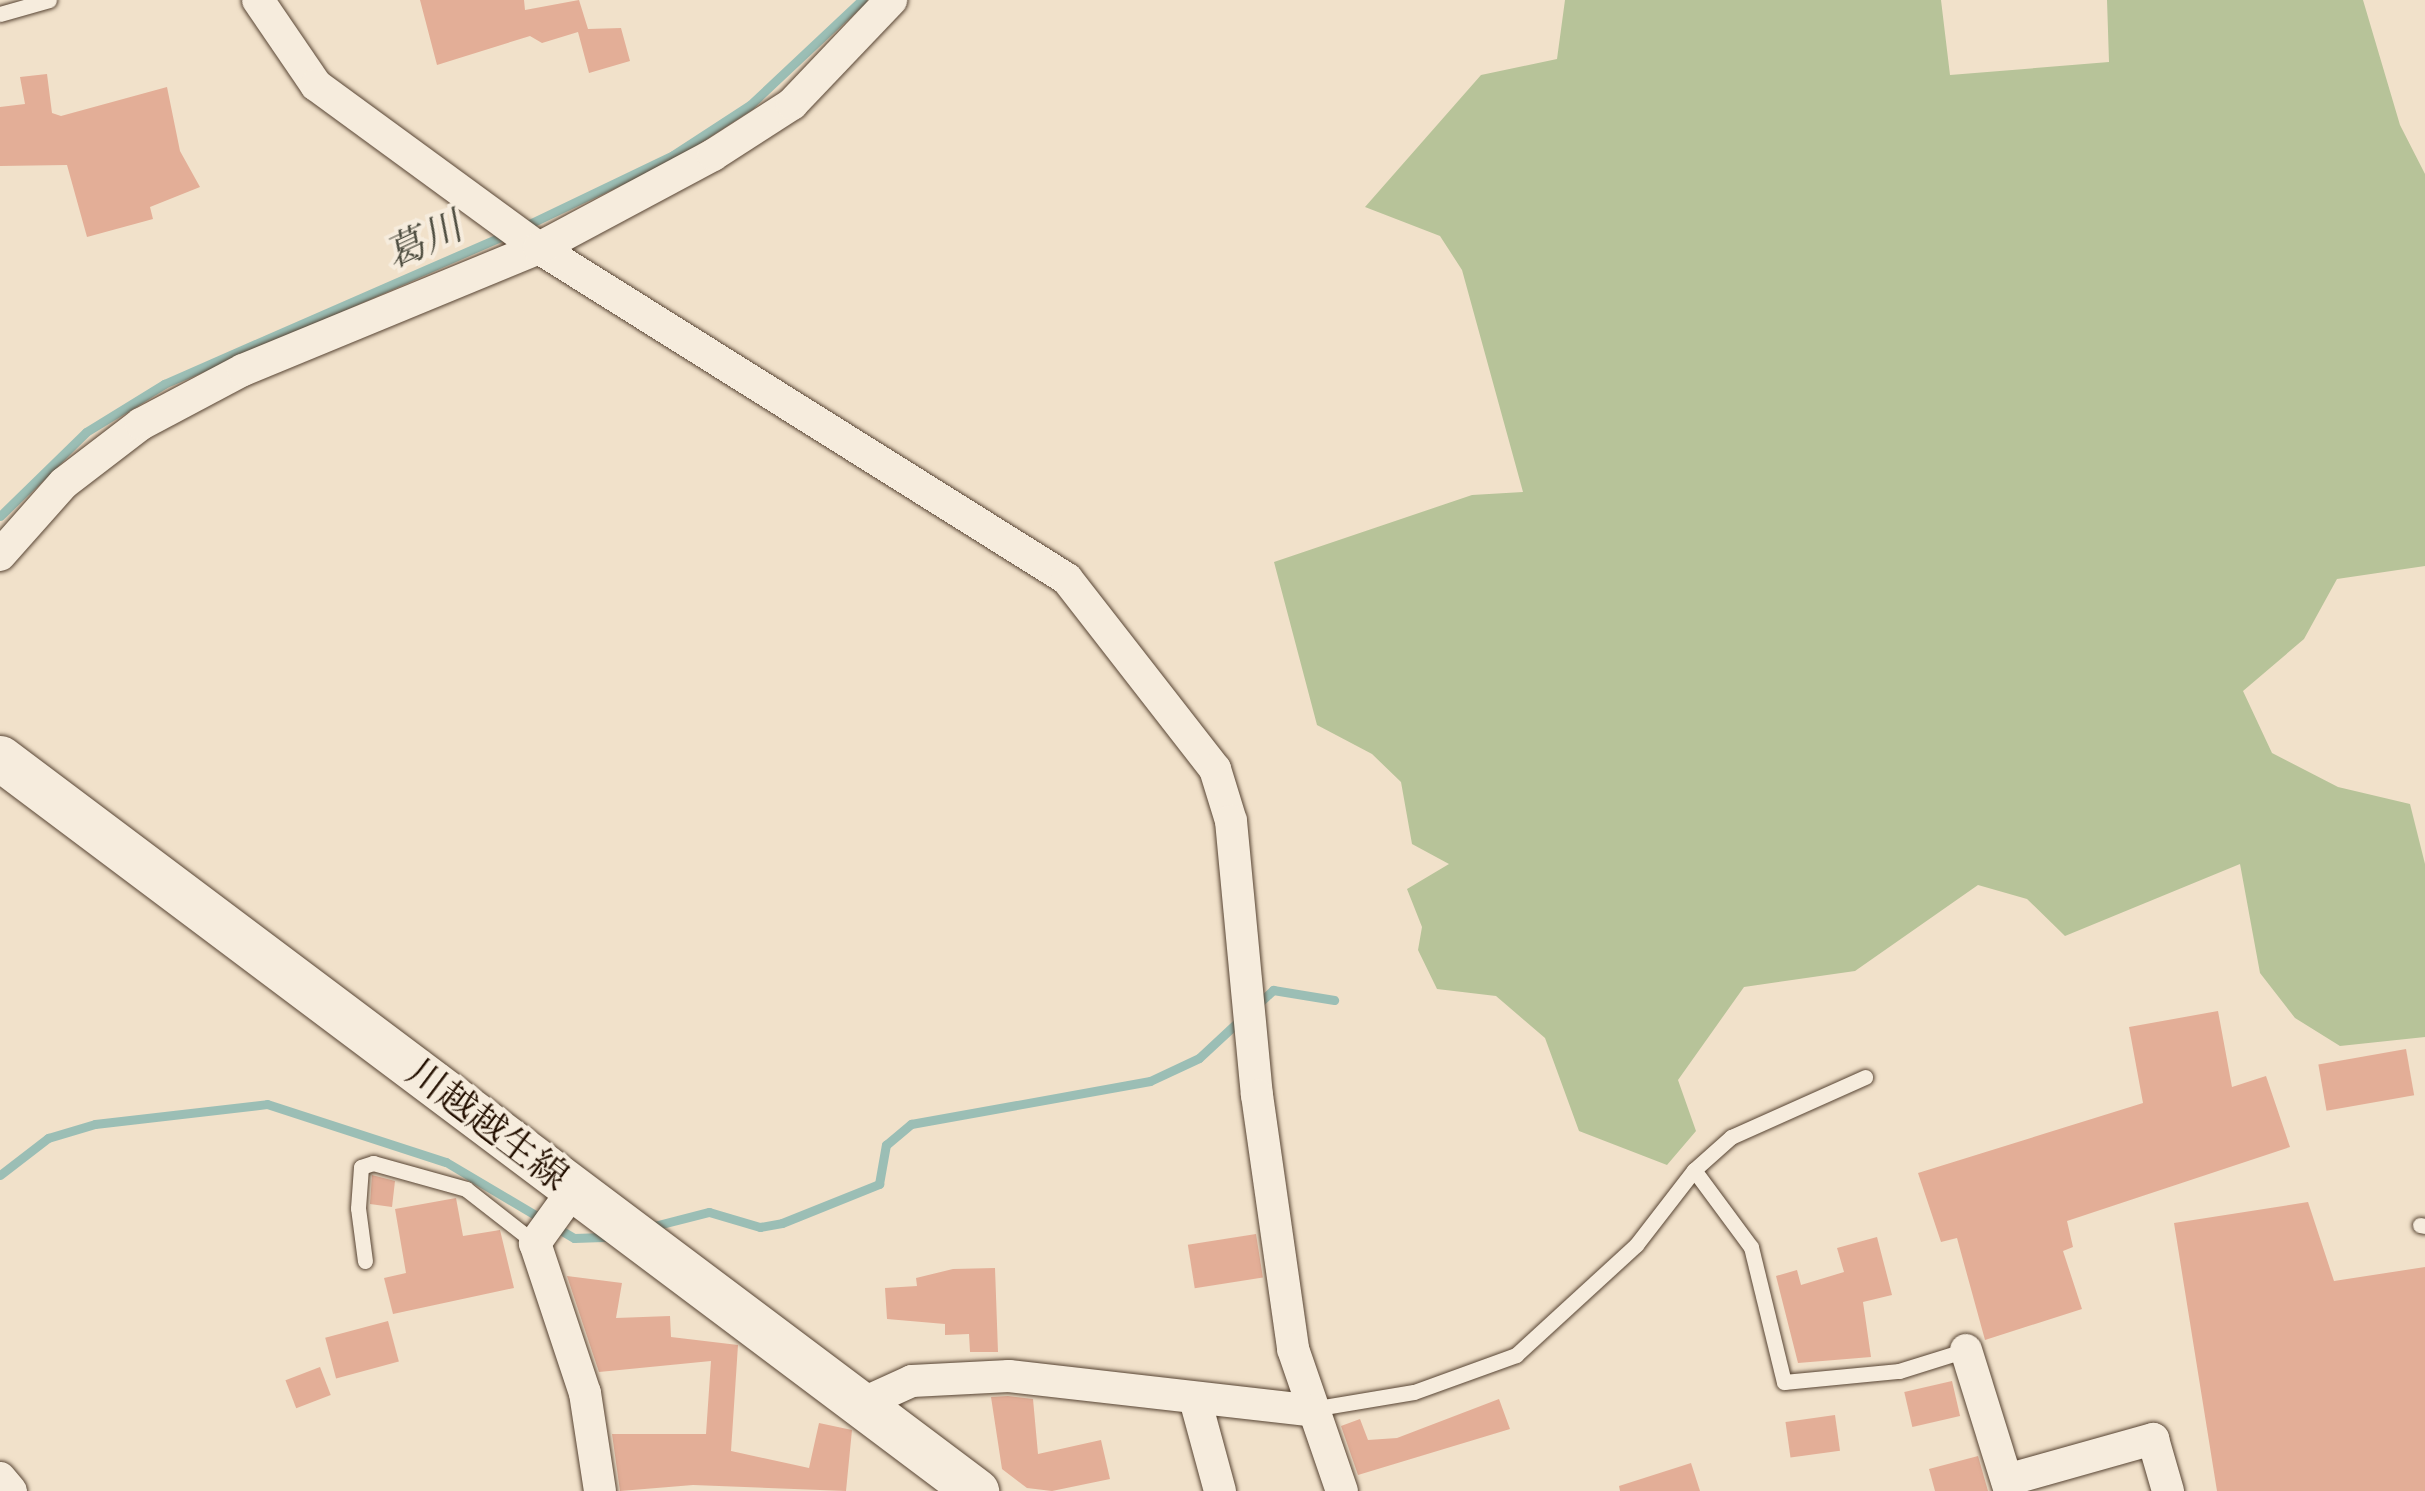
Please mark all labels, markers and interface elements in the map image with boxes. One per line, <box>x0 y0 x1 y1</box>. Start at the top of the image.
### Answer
water label: 葛川 <box>377 201 469 279</box>
street label: 川越越生線 <box>398 1049 578 1199</box>

